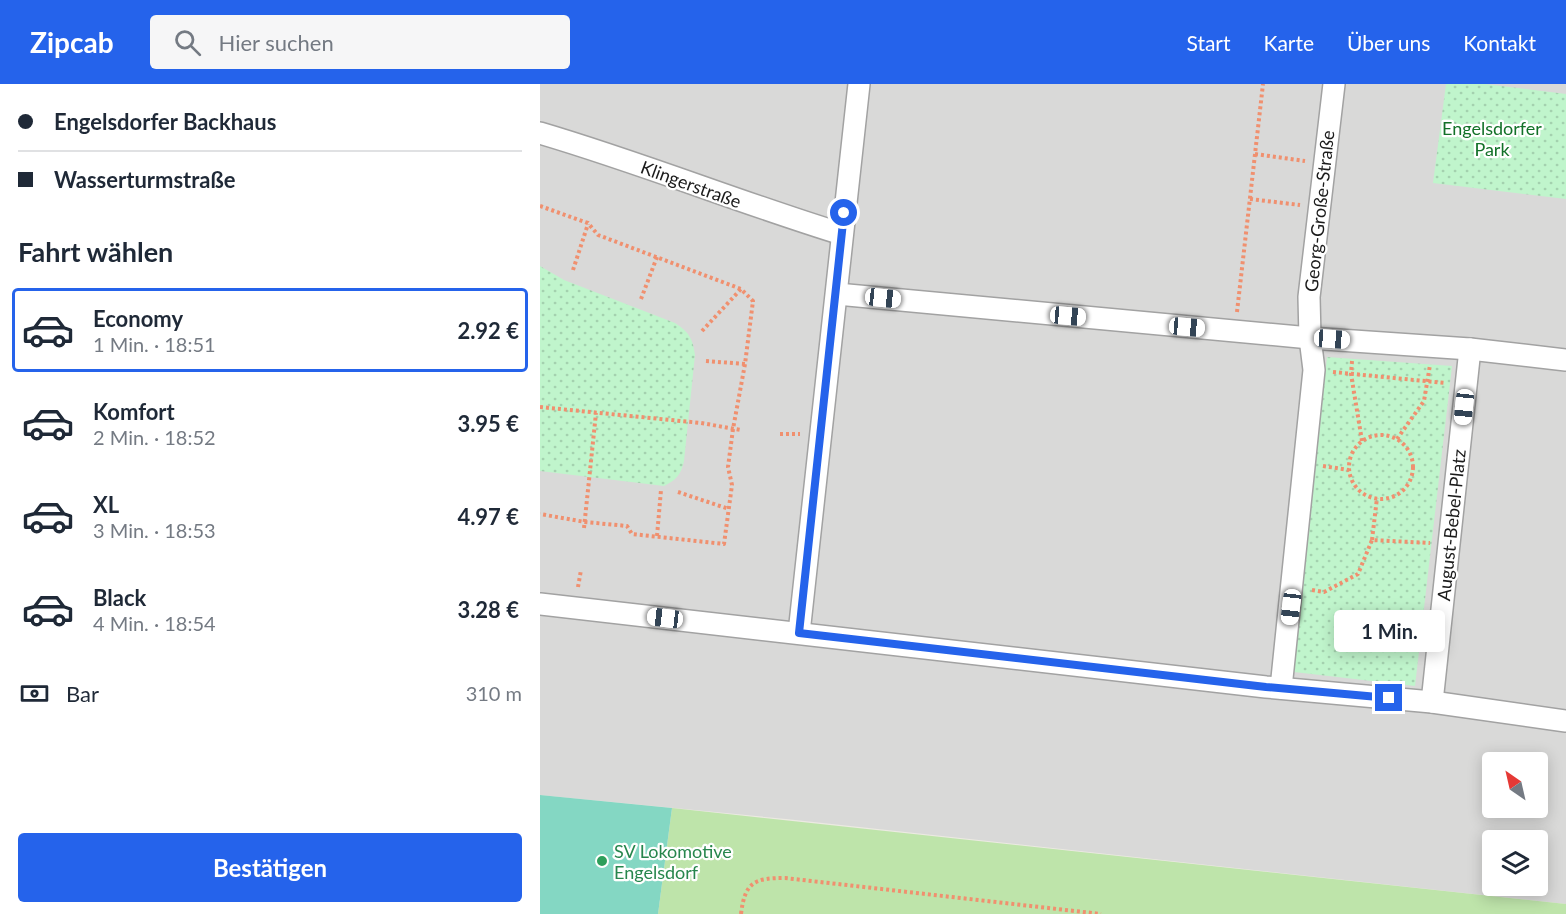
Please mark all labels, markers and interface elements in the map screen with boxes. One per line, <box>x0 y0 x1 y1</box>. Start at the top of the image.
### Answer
search box <box>150 15 570 69</box>
text: Zipcab <box>30 25 114 59</box>
icon: search <box>171 26 204 59</box>
text: Hier suchen <box>219 29 334 56</box>
text: Start <box>1186 30 1231 55</box>
text: Karte <box>1264 30 1314 55</box>
text: Über uns <box>1347 30 1430 55</box>
text: Kontakt <box>1463 30 1536 55</box>
text: Engelsdorfer Backhaus <box>54 108 276 135</box>
park label: Engelsdorfer Park <box>1442 117 1542 160</box>
street label: Georg-Große-Straße <box>1300 129 1338 293</box>
street label: Klingerstraße <box>638 156 744 212</box>
text: Wasserturmstraße <box>54 166 236 193</box>
route start <box>830 199 857 226</box>
text: Fahrt wählen <box>18 235 173 268</box>
car <box>864 287 902 309</box>
icon: car <box>21 303 75 357</box>
text: Economy <box>93 305 183 332</box>
car <box>1049 305 1087 327</box>
car <box>1168 316 1206 338</box>
text: 2.92 € <box>457 317 519 344</box>
car <box>1313 329 1351 349</box>
text: 1 Min. · 18:51 <box>93 332 216 356</box>
car <box>1453 388 1475 426</box>
icon: car <box>21 396 75 450</box>
text: Komfort <box>93 398 175 425</box>
text: 3.95 € <box>457 410 519 437</box>
text: 2 Min. · 18:52 <box>93 425 216 449</box>
street label: August-Bebel-Platz <box>1432 448 1470 602</box>
icon: car <box>21 489 75 543</box>
text: XL <box>93 491 119 518</box>
text: 4.97 € <box>457 503 519 530</box>
text: 3 Min. · 18:53 <box>93 518 216 542</box>
icon: car <box>21 582 75 636</box>
text: Black <box>93 584 146 611</box>
car <box>1280 588 1302 626</box>
text: 3.28 € <box>457 596 519 623</box>
car <box>646 607 684 629</box>
text: 4 Min. · 18:54 <box>93 611 216 635</box>
callout: 1 Min. <box>1334 611 1444 653</box>
text: 1 Min. <box>1361 619 1418 643</box>
icon: cash <box>18 677 51 710</box>
text: Bar <box>66 680 99 707</box>
text: 310 m <box>466 681 522 705</box>
route end <box>1375 684 1402 711</box>
north arrow <box>1482 752 1548 818</box>
map controls <box>1482 752 1548 896</box>
button: layers <box>1482 830 1548 896</box>
button: Bestätigen <box>18 833 522 902</box>
place label: SV Lokomotive Engelsdorf <box>614 840 732 883</box>
marker: SV Lokomotive Engelsdorf <box>595 854 609 868</box>

